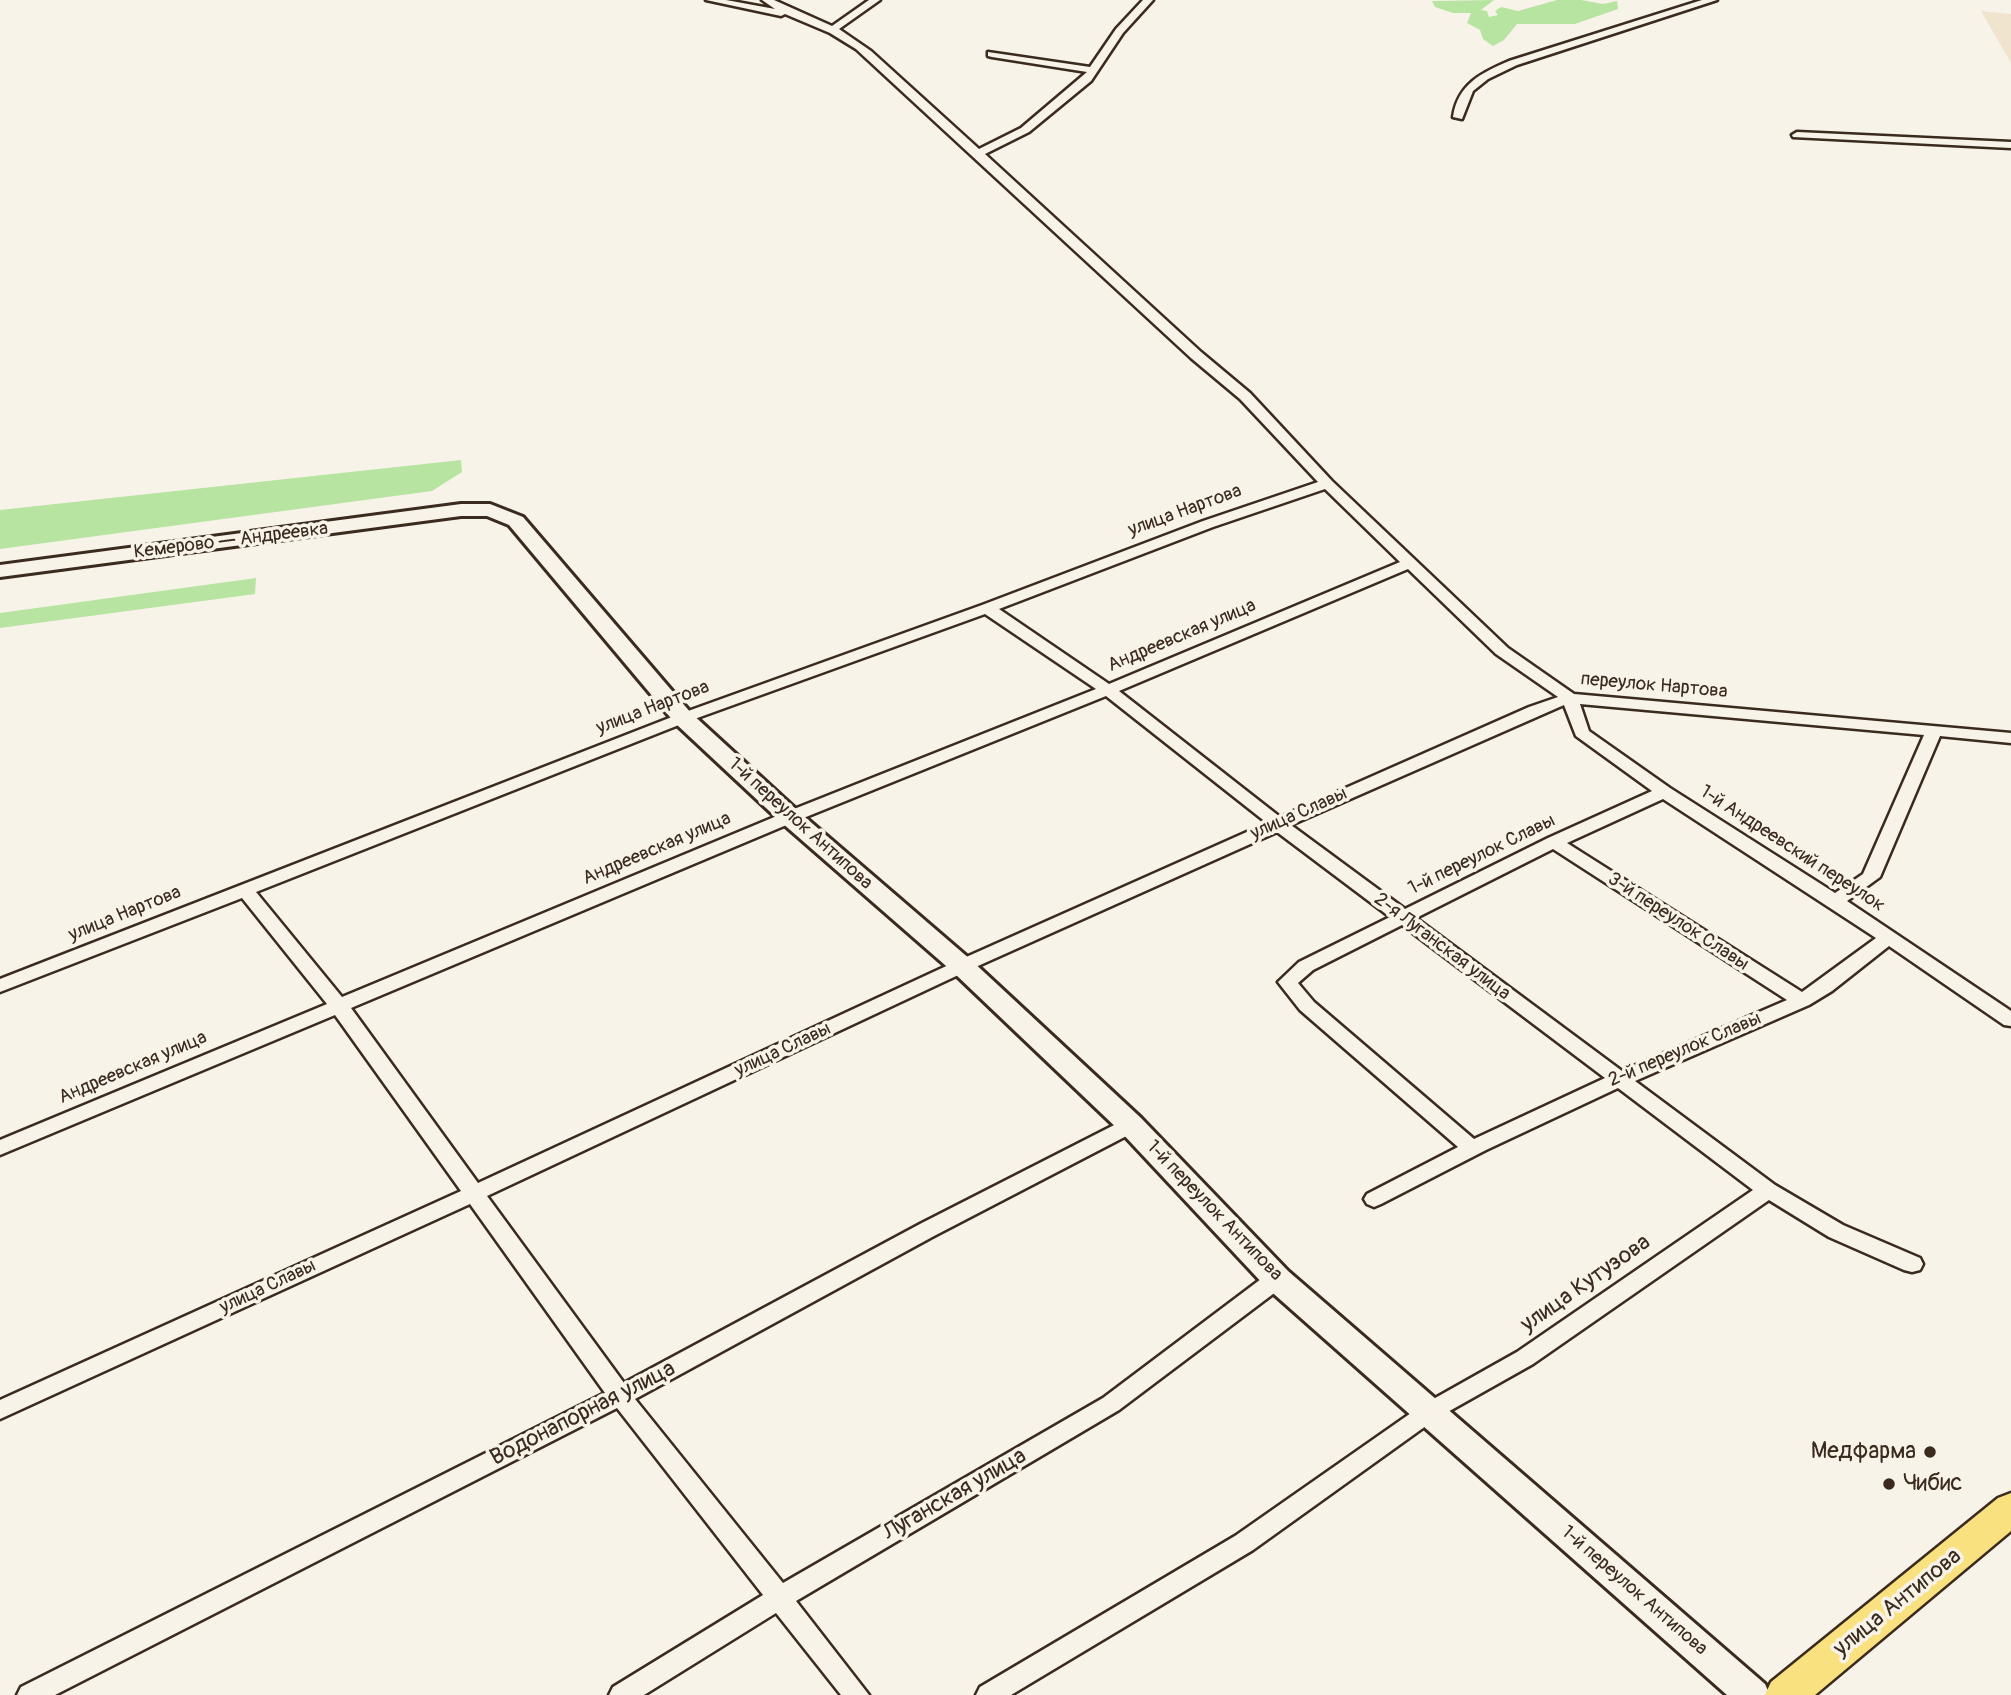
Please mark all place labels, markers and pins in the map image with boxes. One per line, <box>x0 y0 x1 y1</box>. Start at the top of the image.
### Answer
place label: Медфарма <box>1811 1438 1916 1466</box>
marker: Медфарма <box>1922 1444 1938 1460</box>
place label: Чибис <box>1903 1470 1962 1498</box>
marker: Чибис <box>1881 1476 1897 1492</box>

